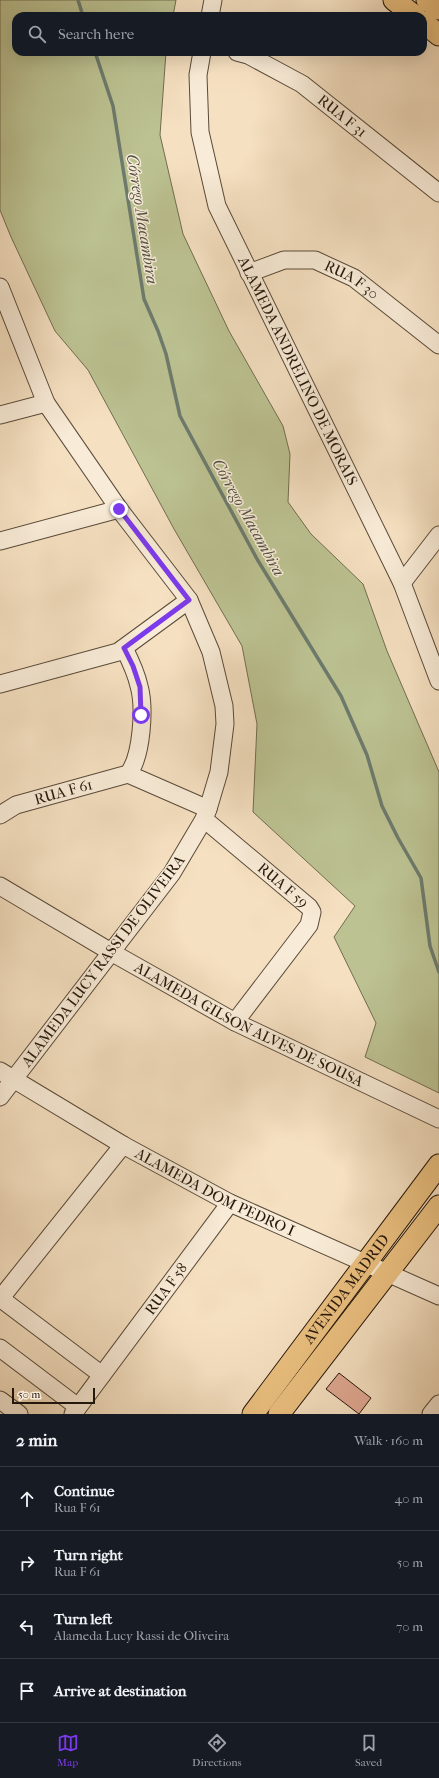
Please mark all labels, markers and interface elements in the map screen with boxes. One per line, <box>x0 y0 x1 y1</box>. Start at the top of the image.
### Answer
search box <box>12 12 427 56</box>
icon: search <box>26 23 48 45</box>
text: Search here <box>58 25 134 43</box>
street label: RUA F 31 <box>314 91 370 141</box>
water label: Córrego Macambira <box>123 153 162 285</box>
street label: ALAMEDA ANDRELINO DE MORAIS <box>234 253 362 488</box>
street label: RUA F 30 <box>322 257 382 303</box>
water label: Córrego Macambira <box>208 455 289 579</box>
route end <box>110 500 128 518</box>
route start <box>132 706 150 724</box>
street label: RUA F 61 <box>32 775 94 809</box>
street label: ALAMEDA LUCY RASSI DE OLIVEIRA <box>17 851 189 1071</box>
street label: RUA F 59 <box>254 859 312 912</box>
street label: ALAMEDA GILSON ALVES DE SOUSA <box>130 958 366 1091</box>
street label: ALAMEDA DOM PEDRO I <box>131 1144 298 1240</box>
street label: AVENIDA MADRID <box>299 1231 393 1348</box>
street label: RUA F 58 <box>141 1259 191 1318</box>
scale bar <box>12 1386 95 1405</box>
text: 50 m <box>18 1388 40 1401</box>
text: 2 min <box>16 1430 57 1450</box>
text: Walk · 160 m <box>354 1433 423 1448</box>
text: Continue <box>54 1482 114 1500</box>
icon: ahead <box>16 1488 38 1510</box>
text: 40 m <box>395 1491 423 1506</box>
text: Rua F 61 <box>54 1500 101 1515</box>
text: Turn right <box>54 1546 123 1564</box>
icon: right <box>16 1552 38 1574</box>
text: 50 m <box>397 1555 423 1570</box>
text: Rua F 61 <box>54 1564 101 1579</box>
text: Turn left <box>54 1610 112 1628</box>
icon: left <box>16 1616 38 1638</box>
text: 70 m <box>396 1619 423 1634</box>
text: Alameda Lucy Rassi de Oliveira <box>54 1628 229 1643</box>
icon: arrive <box>16 1680 38 1702</box>
text: Arrive at destination <box>54 1682 186 1700</box>
tab: Map <box>57 1732 79 1769</box>
tab: Directions <box>192 1732 242 1769</box>
tab: Saved <box>355 1732 382 1769</box>

